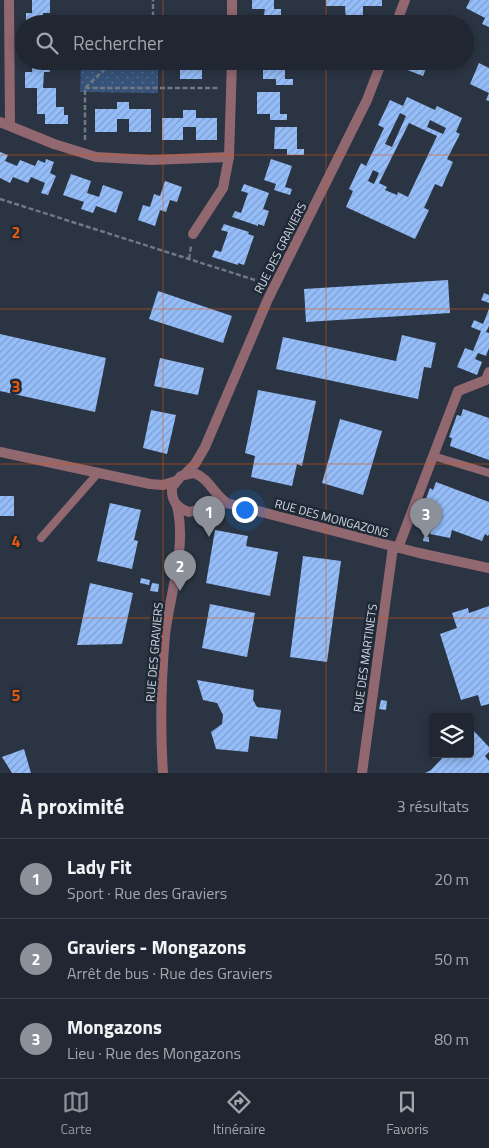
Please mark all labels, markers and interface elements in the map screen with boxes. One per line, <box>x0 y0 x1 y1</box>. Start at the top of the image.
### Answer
search box <box>15 15 474 70</box>
text: Rechercher <box>73 28 163 57</box>
icon: search <box>33 29 61 57</box>
street label: RUE DES GRAVIERS <box>249 199 311 297</box>
text: 2 <box>12 220 20 244</box>
text: 3 <box>12 374 20 398</box>
street label: RUE DES MONGAZONS <box>273 494 391 542</box>
pin: 1 <box>193 496 225 537</box>
your location <box>232 497 258 523</box>
pin: 3 <box>410 498 442 539</box>
text: 4 <box>12 529 21 553</box>
pin: 2 <box>164 550 196 591</box>
street label: RUE DES GRAVIERS <box>140 601 168 703</box>
street label: RUE DES MARTINETS <box>348 603 382 713</box>
text: 5 <box>12 683 21 707</box>
map controls <box>429 713 474 758</box>
button: layers <box>429 713 474 758</box>
text: À proximité <box>20 790 124 822</box>
text: 3 résultats <box>397 794 469 818</box>
text: Lady Fit <box>67 852 132 881</box>
text: 1 <box>32 867 40 891</box>
text: 20 m <box>434 867 469 891</box>
text: Sport · Rue des Graviers <box>67 881 227 905</box>
text: Graviers - Mongazons <box>67 932 246 961</box>
text: 2 <box>32 947 40 971</box>
text: 50 m <box>434 947 469 971</box>
text: Arrêt de bus · Rue des Graviers <box>67 961 273 985</box>
text: Mongazons <box>67 1012 162 1041</box>
text: 3 <box>32 1027 40 1051</box>
text: 80 m <box>434 1027 469 1051</box>
text: Lieu · Rue des Mongazons <box>67 1041 241 1065</box>
tab: Carte <box>60 1088 92 1139</box>
tab: Itinéraire <box>213 1088 265 1139</box>
tab: Favoris <box>386 1088 429 1139</box>

